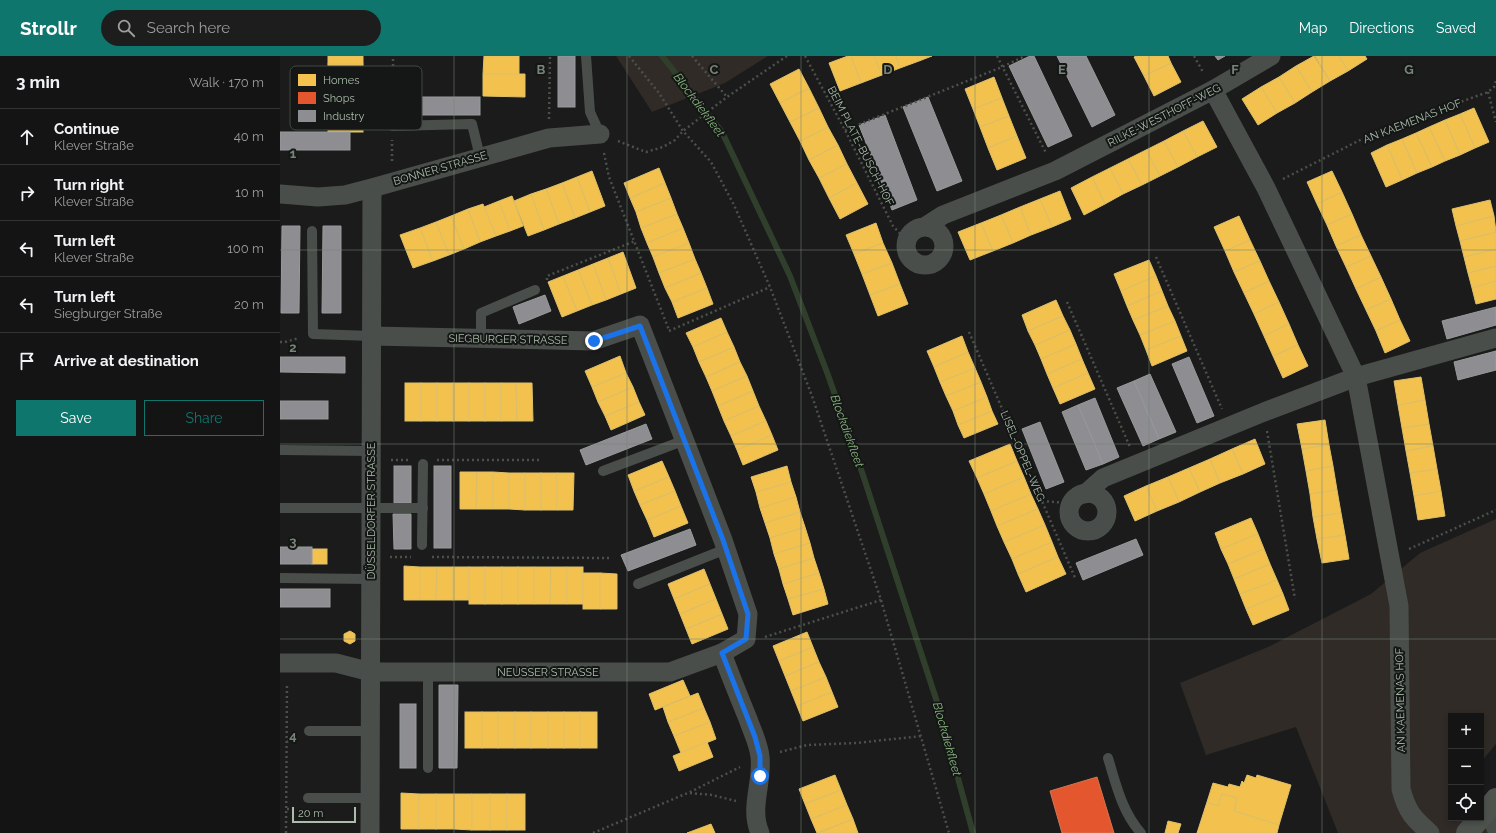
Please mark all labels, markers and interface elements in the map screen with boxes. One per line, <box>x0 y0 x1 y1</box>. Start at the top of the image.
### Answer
search box <box>101 10 381 46</box>
text: Strollr <box>20 17 77 39</box>
icon: search <box>115 17 137 39</box>
text: Search here <box>147 19 230 37</box>
text: Map <box>1299 20 1327 36</box>
text: Directions <box>1349 20 1414 36</box>
text: Saved <box>1436 20 1476 36</box>
text: B <box>537 62 546 77</box>
text: C <box>710 62 719 77</box>
text: D <box>883 62 893 77</box>
text: E <box>1058 62 1066 77</box>
text: F <box>1231 62 1239 77</box>
text: G <box>1404 62 1414 77</box>
legend <box>290 66 422 130</box>
water label: Blockdiekfleet <box>670 70 728 140</box>
text: 3 min <box>16 72 60 92</box>
text: Homes <box>323 74 359 87</box>
text: Walk · 170 m <box>189 75 264 90</box>
street label: RILKE-WESTHOFF-WEG <box>1106 81 1223 150</box>
street label: BEIM PLATE-BUSCH-HOF <box>825 84 897 209</box>
text: Shops <box>323 92 355 105</box>
street label: AN KAEMENAS HOF <box>1361 96 1464 146</box>
text: Industry <box>323 110 364 123</box>
text: Continue <box>54 120 119 138</box>
icon: ahead <box>16 126 38 148</box>
text: 40 m <box>234 129 264 144</box>
text: Klever Straße <box>54 138 134 153</box>
text: 1 <box>290 146 297 161</box>
street label: BONNER STRASSE <box>392 149 489 188</box>
text: Turn right <box>54 176 124 194</box>
icon: right <box>16 182 38 204</box>
text: 10 m <box>235 185 264 200</box>
text: Klever Straße <box>54 194 134 209</box>
text: Turn left <box>54 232 115 250</box>
icon: left <box>16 238 38 260</box>
text: 100 m <box>227 241 264 256</box>
text: Klever Straße <box>54 250 134 265</box>
text: Turn left <box>54 288 115 306</box>
icon: left <box>16 294 38 316</box>
text: 20 m <box>234 297 264 312</box>
text: Siegburger Straße <box>54 306 162 321</box>
street label: SIEGBURGER STRASSE <box>448 332 568 347</box>
route end <box>585 332 603 350</box>
text: 2 <box>289 340 297 355</box>
icon: arrive <box>16 350 38 372</box>
text: Arrive at destination <box>54 352 199 370</box>
water label: Blockdiekfleet <box>827 393 867 469</box>
button: Save <box>16 400 136 436</box>
button: Share <box>144 400 264 436</box>
street label: LISEL-OPPEL-WEG <box>998 409 1048 504</box>
street label: DÜSSELDORFER STRASSE <box>365 442 378 580</box>
text: 3 <box>289 534 297 549</box>
street label: AN KAEMENAS HOF <box>1393 647 1408 752</box>
street label: NEUSSER STRASSE <box>497 666 599 679</box>
water label: Blockdiekfleet <box>930 700 964 778</box>
map controls <box>1448 713 1484 821</box>
button: + <box>1448 713 1484 749</box>
text: 4 <box>289 728 297 743</box>
button: − <box>1448 749 1484 785</box>
route start <box>751 767 769 785</box>
button: locate <box>1448 785 1484 821</box>
scale bar <box>292 805 356 824</box>
text: 20 m <box>298 807 323 820</box>

